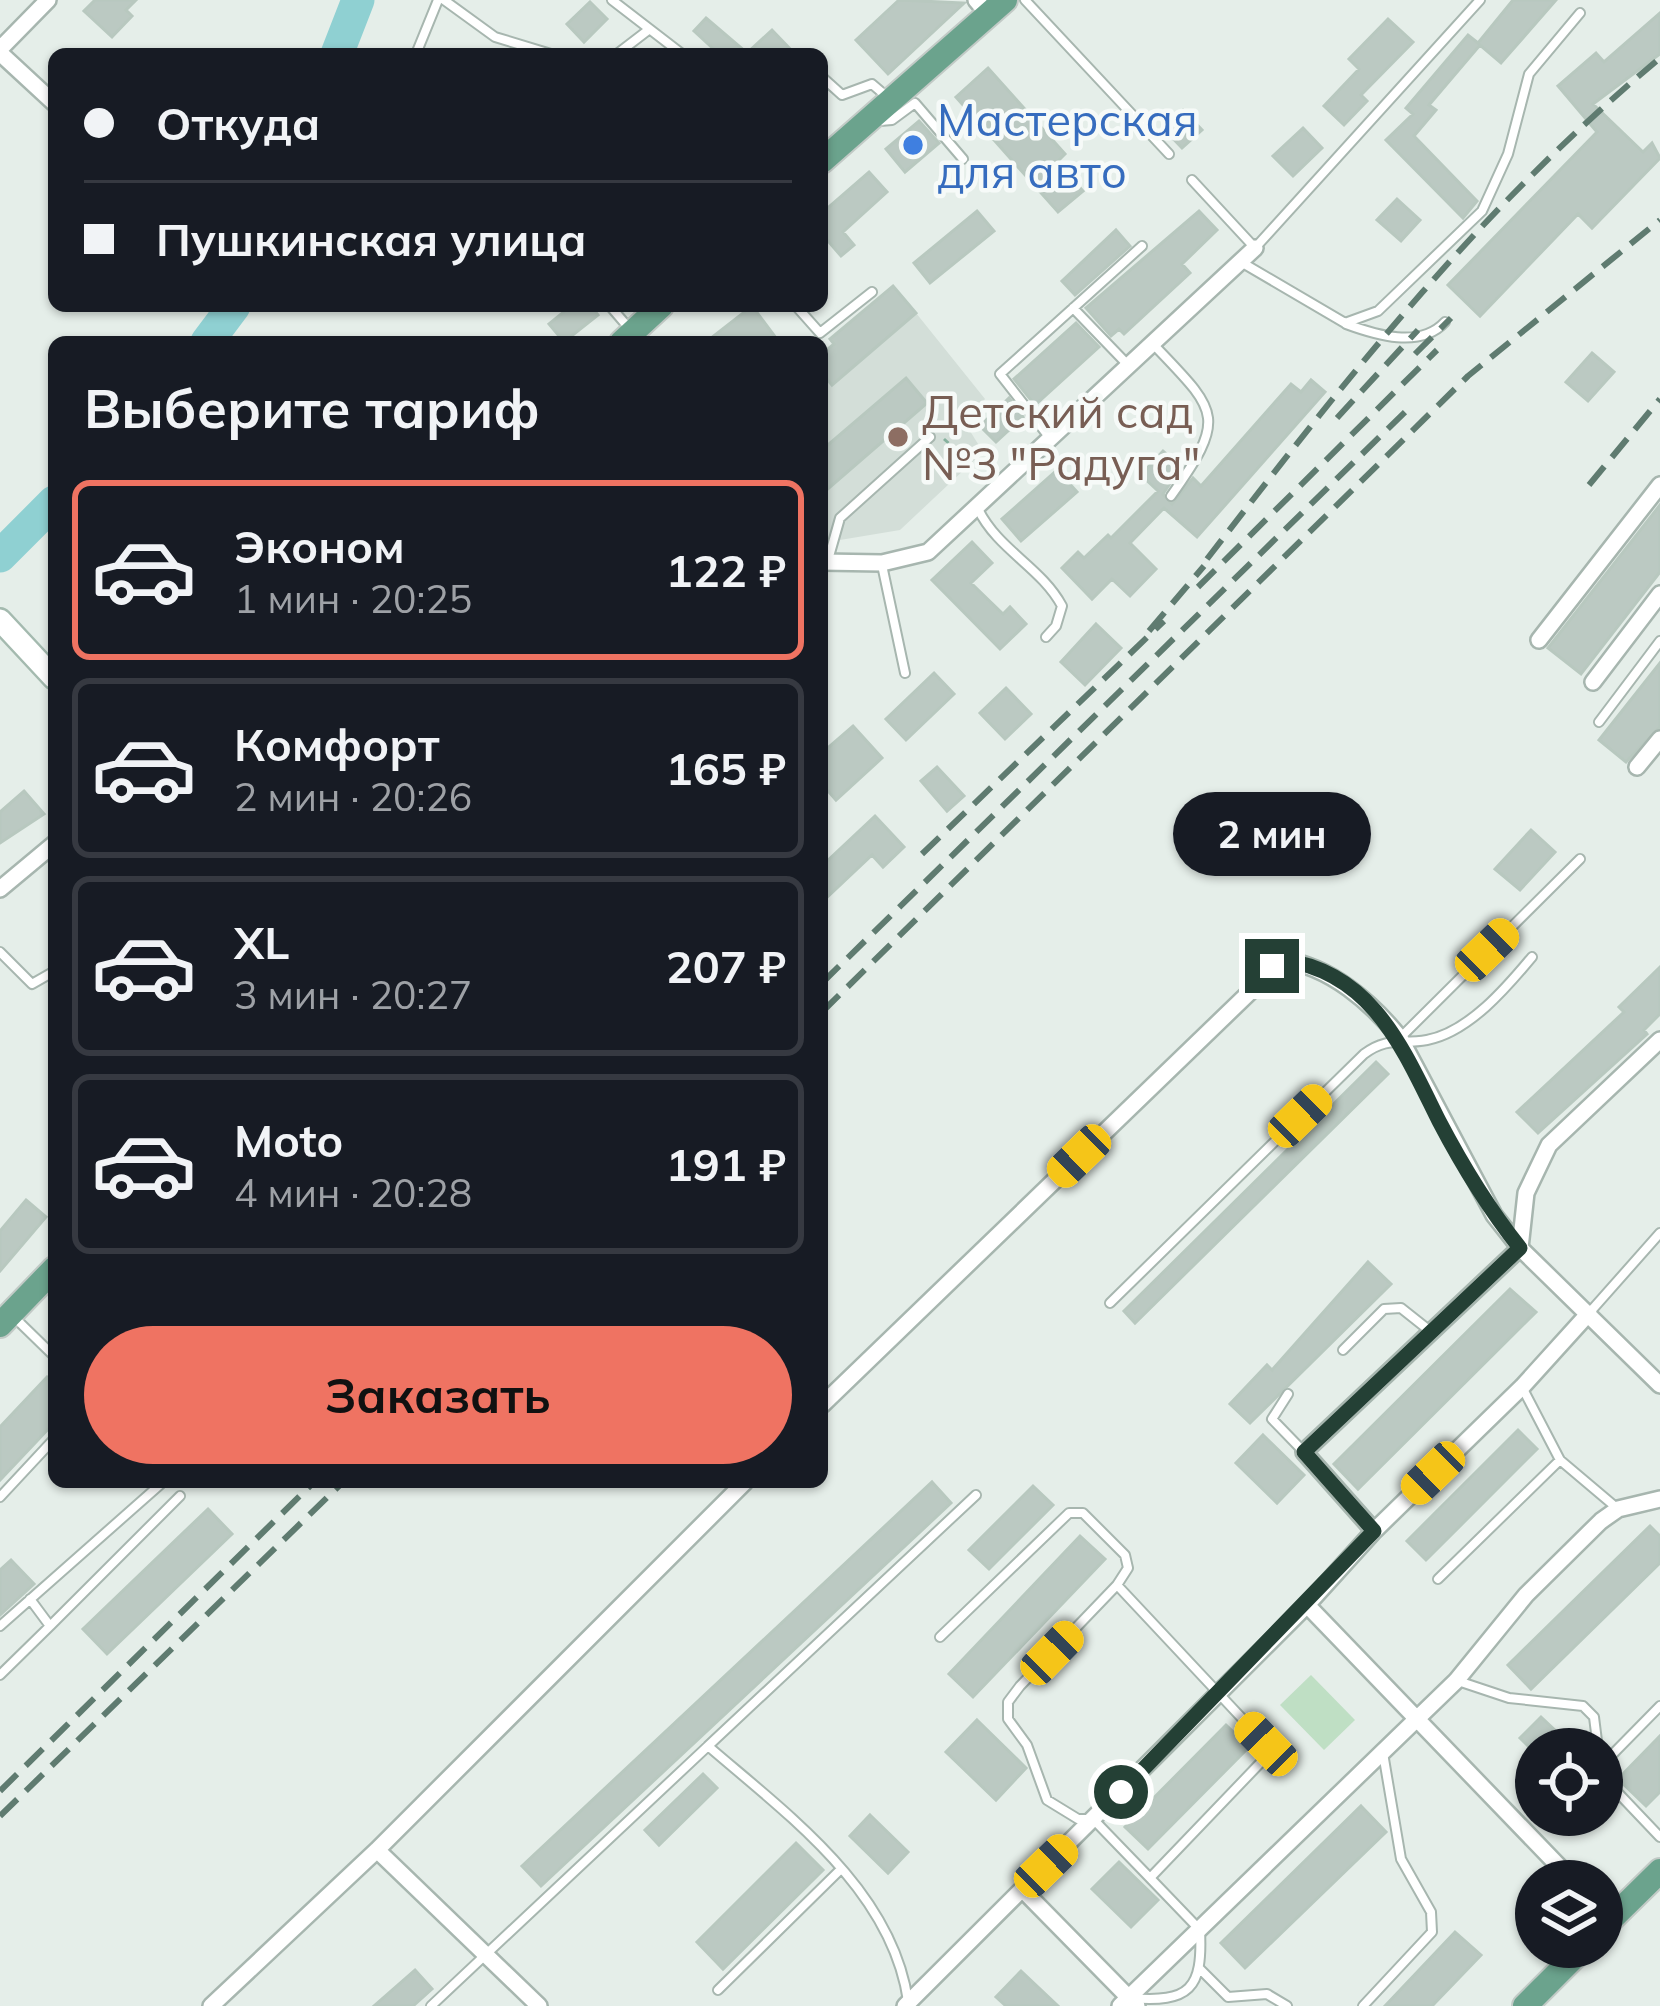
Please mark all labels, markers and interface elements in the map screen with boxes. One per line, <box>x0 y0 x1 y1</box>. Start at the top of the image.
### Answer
place label: Мастерская для авто <box>937 91 1198 199</box>
text: Откуда <box>156 95 320 151</box>
marker: Мастерская для авто <box>900 132 926 158</box>
text: Пушкинская улица <box>156 211 586 267</box>
text: Выберите тариф <box>84 374 540 442</box>
place label: Детский сад №3 "Радуга" <box>922 383 1200 491</box>
marker: Детский сад №3 "Радуга" <box>885 424 911 450</box>
icon: car <box>90 516 198 624</box>
text: Эконом <box>234 518 405 574</box>
text: 122 ₽ <box>666 542 786 598</box>
text: 1 мин · 20:25 <box>234 574 472 623</box>
icon: car <box>90 714 198 822</box>
text: Комфорт <box>234 716 440 772</box>
text: 165 ₽ <box>666 740 786 796</box>
text: 2 мин · 20:26 <box>234 772 472 821</box>
callout: 2 мин <box>1173 792 1371 876</box>
text: 2 мин <box>1217 809 1327 858</box>
icon: car <box>90 912 198 1020</box>
car <box>1449 912 1525 988</box>
text: XL <box>234 914 289 970</box>
text: 207 ₽ <box>666 938 786 994</box>
route end <box>1245 939 1299 993</box>
text: 3 мин · 20:27 <box>234 970 472 1019</box>
car <box>1262 1078 1338 1154</box>
icon: car <box>90 1110 198 1218</box>
text: Moto <box>234 1112 343 1168</box>
car <box>1041 1118 1117 1194</box>
text: 191 ₽ <box>666 1136 786 1192</box>
text: 4 мин · 20:28 <box>234 1168 472 1217</box>
button: Заказать <box>84 1326 792 1464</box>
car <box>1395 1435 1471 1511</box>
car <box>1014 1615 1090 1691</box>
car <box>1228 1706 1304 1782</box>
map controls <box>1515 1728 1623 1968</box>
button: locate <box>1515 1728 1623 1836</box>
route start <box>1094 1765 1148 1819</box>
car <box>1008 1828 1084 1904</box>
button: layers <box>1515 1860 1623 1968</box>

